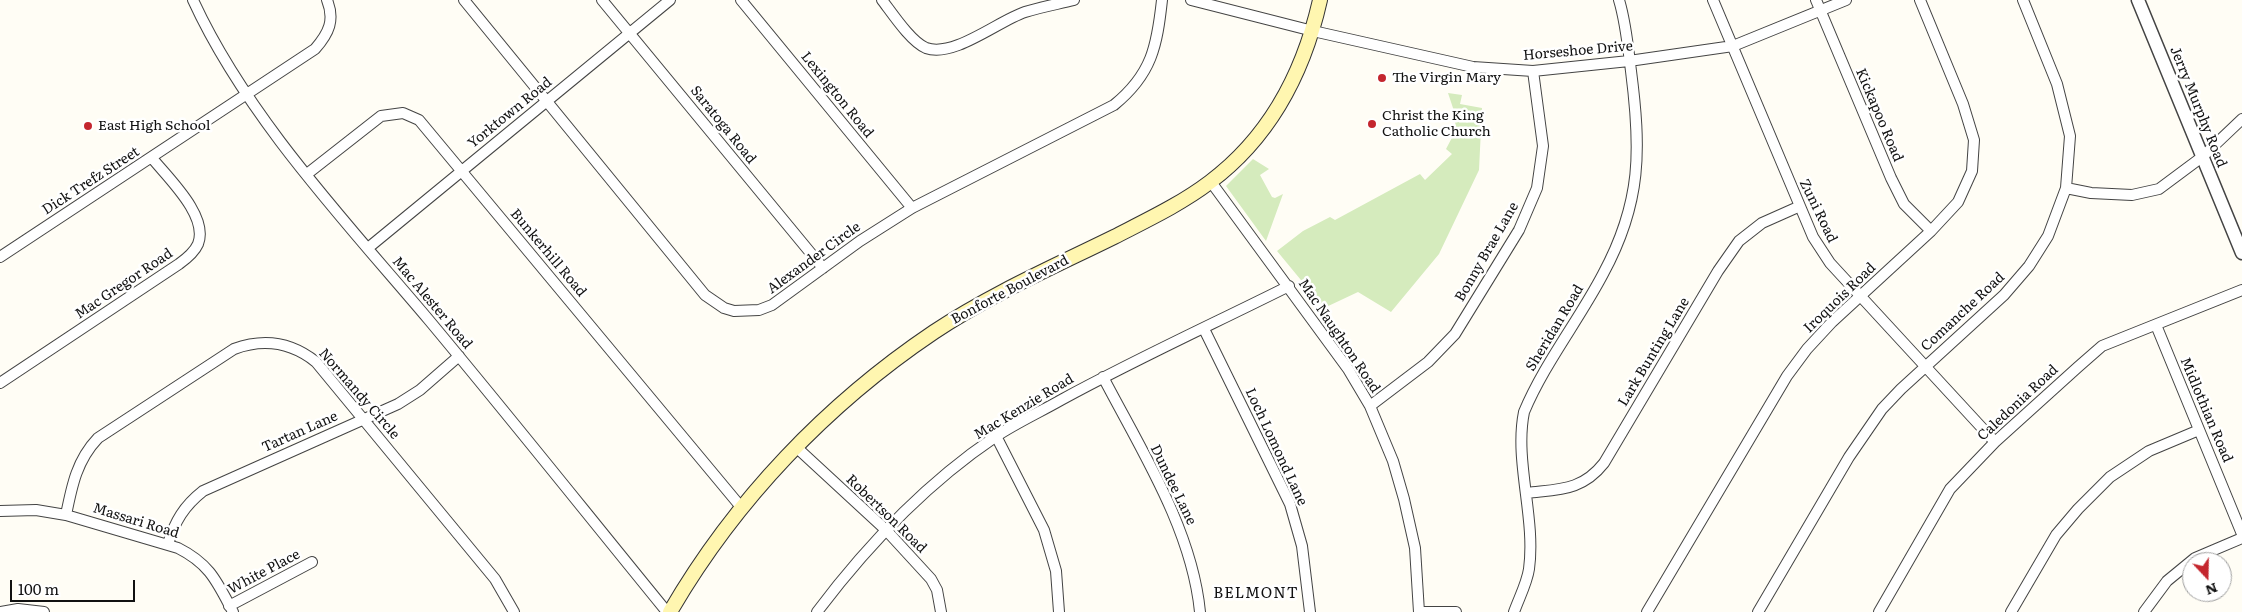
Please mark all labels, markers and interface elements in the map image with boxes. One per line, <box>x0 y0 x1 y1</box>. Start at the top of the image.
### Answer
street label: Horseshoe Drive <box>1522 38 1634 64</box>
street label: Jerry Murphy Road <box>2166 44 2230 170</box>
street label: Lexington Road <box>797 49 877 141</box>
street label: Kickapoo Road <box>1852 66 1906 164</box>
place label: The Virgin Mary <box>1392 70 1501 86</box>
marker: The Virgin Mary <box>1376 72 1388 84</box>
street label: Yorktown Road <box>465 74 555 152</box>
street label: Saratoga Road <box>687 83 759 167</box>
place label: Christ the King Catholic Church <box>1382 108 1491 140</box>
place label: East High School <box>98 118 210 134</box>
marker: Christ the King Catholic Church <box>1366 118 1378 130</box>
marker: East High School <box>82 120 94 132</box>
street label: Dick Trefz Street <box>39 143 143 219</box>
street label: Zuni Road <box>1795 176 1841 246</box>
street label: Bonny Brae Lane <box>1452 199 1522 305</box>
street label: Bunkerhill Road <box>506 206 590 300</box>
street label: Alexander Circle <box>764 219 864 297</box>
street label: Mac Gregor Road <box>72 245 176 323</box>
street label: Bonforte Boulevard <box>948 252 1072 328</box>
street label: Mac Alester Road <box>389 253 475 353</box>
street label: Iroquois Road <box>1801 259 1879 337</box>
street label: Comanche Road <box>1918 269 2008 355</box>
street label: Mac Naughton Road <box>1294 276 1384 396</box>
street label: Sheridan Road <box>1523 282 1587 374</box>
street label: Lark Bunting Lane <box>1615 295 1693 409</box>
street label: Normandy Circle <box>315 345 403 443</box>
street label: Midlothian Road <box>2176 355 2236 465</box>
street label: Caledonia Road <box>1974 361 2062 445</box>
street label: Mac Kenzie Road <box>971 371 1077 443</box>
street label: Loch Lomond Lane <box>1241 385 1311 509</box>
street label: Tartan Lane <box>260 408 340 456</box>
street label: Dundee Lane <box>1146 442 1200 528</box>
street label: Robertson Road <box>842 471 930 557</box>
street label: Massari Road <box>91 500 181 542</box>
street label: White Place <box>225 546 303 598</box>
north arrow <box>2182 552 2232 602</box>
scale bar <box>12 570 138 602</box>
text: 100 m <box>18 577 59 600</box>
text: N <box>2203 579 2221 602</box>
district label: BELMONT <box>1212 585 1300 603</box>

